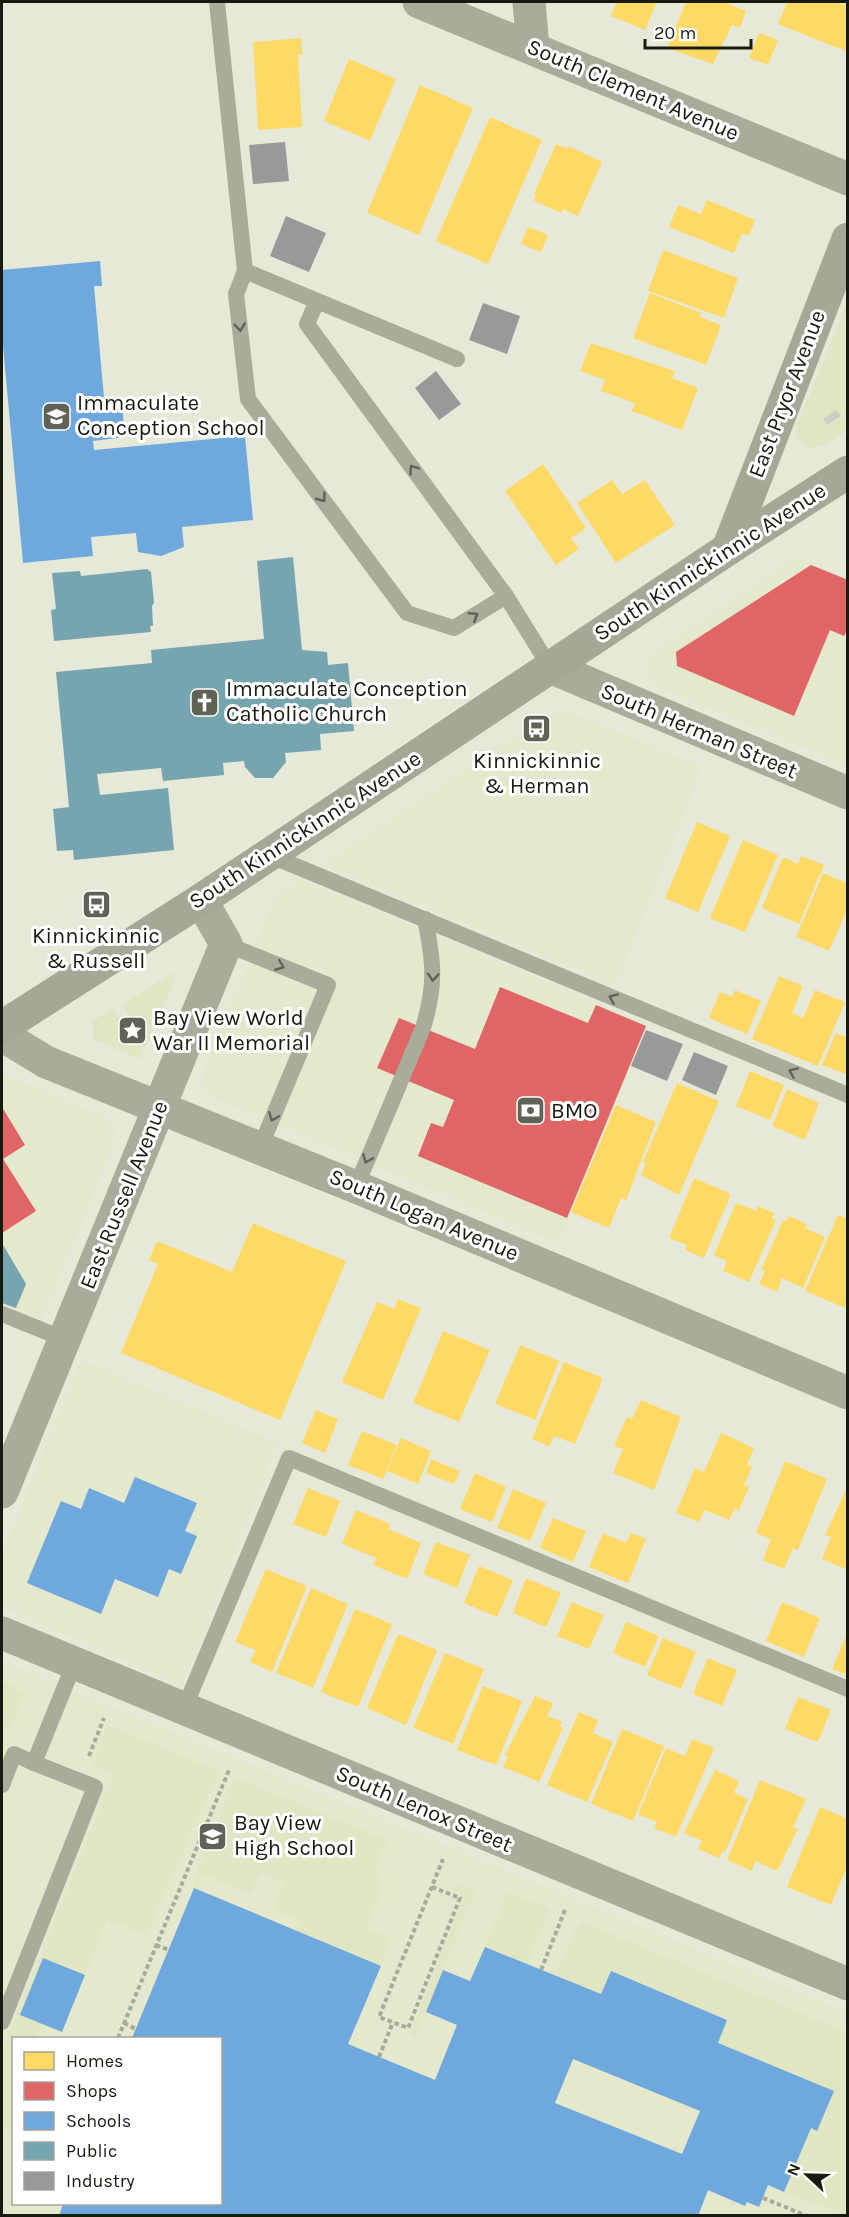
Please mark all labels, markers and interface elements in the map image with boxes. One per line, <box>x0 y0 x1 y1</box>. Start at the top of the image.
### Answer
scale bar <box>645 12 752 50</box>
text: 20 m <box>654 22 696 44</box>
street label: South Clement Avenue <box>523 34 743 146</box>
street label: East Pryor Avenue <box>743 306 831 482</box>
one-way arrow <box>233 323 245 332</box>
place label: Immaculate Conception School <box>77 390 265 441</box>
school or university icon: Immaculate Conception School <box>40 400 72 432</box>
one-way arrow <box>409 465 420 476</box>
street label: South Kinnickinnic Avenue <box>589 477 831 647</box>
one-way arrow <box>314 491 325 502</box>
one-way arrow <box>468 612 478 624</box>
place label: Immaculate Conception Catholic Church <box>226 676 468 727</box>
street label: South Herman Street <box>597 678 801 784</box>
church icon: Immaculate Conception Catholic Church <box>189 686 221 718</box>
bus stop icon: Kinnickinnic & Herman <box>521 713 553 745</box>
street label: South Kinnickinnic Avenue <box>184 745 426 915</box>
place label: Kinnickinnic & Herman <box>473 748 601 799</box>
bus stop icon: Kinnickinnic & Russell <box>80 888 112 920</box>
place label: Kinnickinnic & Russell <box>32 923 160 974</box>
one-way arrow <box>274 959 285 971</box>
one-way arrow <box>427 972 440 981</box>
one-way arrow <box>609 993 620 1005</box>
place label: Bay View World War II Memorial <box>153 1005 310 1056</box>
place icon: Bay View World War II Memorial <box>116 1015 148 1047</box>
one-way arrow <box>789 1067 800 1079</box>
bank icon: BMO <box>514 1095 546 1127</box>
street label: East Russell Avenue <box>74 1097 174 1293</box>
place label: BMO <box>551 1098 598 1124</box>
one-way arrow <box>268 1111 280 1122</box>
one-way arrow <box>362 1153 374 1164</box>
street label: South Logan Avenue <box>325 1163 523 1267</box>
street label: South Lenox Street <box>332 1760 516 1858</box>
place label: Bay View High School <box>234 1810 354 1861</box>
school or university icon: Bay View High School <box>197 1820 229 1852</box>
legend <box>12 2037 222 2205</box>
text: Homes <box>66 2050 123 2072</box>
text: Shops <box>66 2080 118 2102</box>
text: Schools <box>66 2110 131 2132</box>
text: Public <box>66 2140 117 2162</box>
north arrow <box>777 2145 837 2205</box>
text: N <box>783 2161 805 2178</box>
text: Industry <box>66 2170 135 2192</box>

